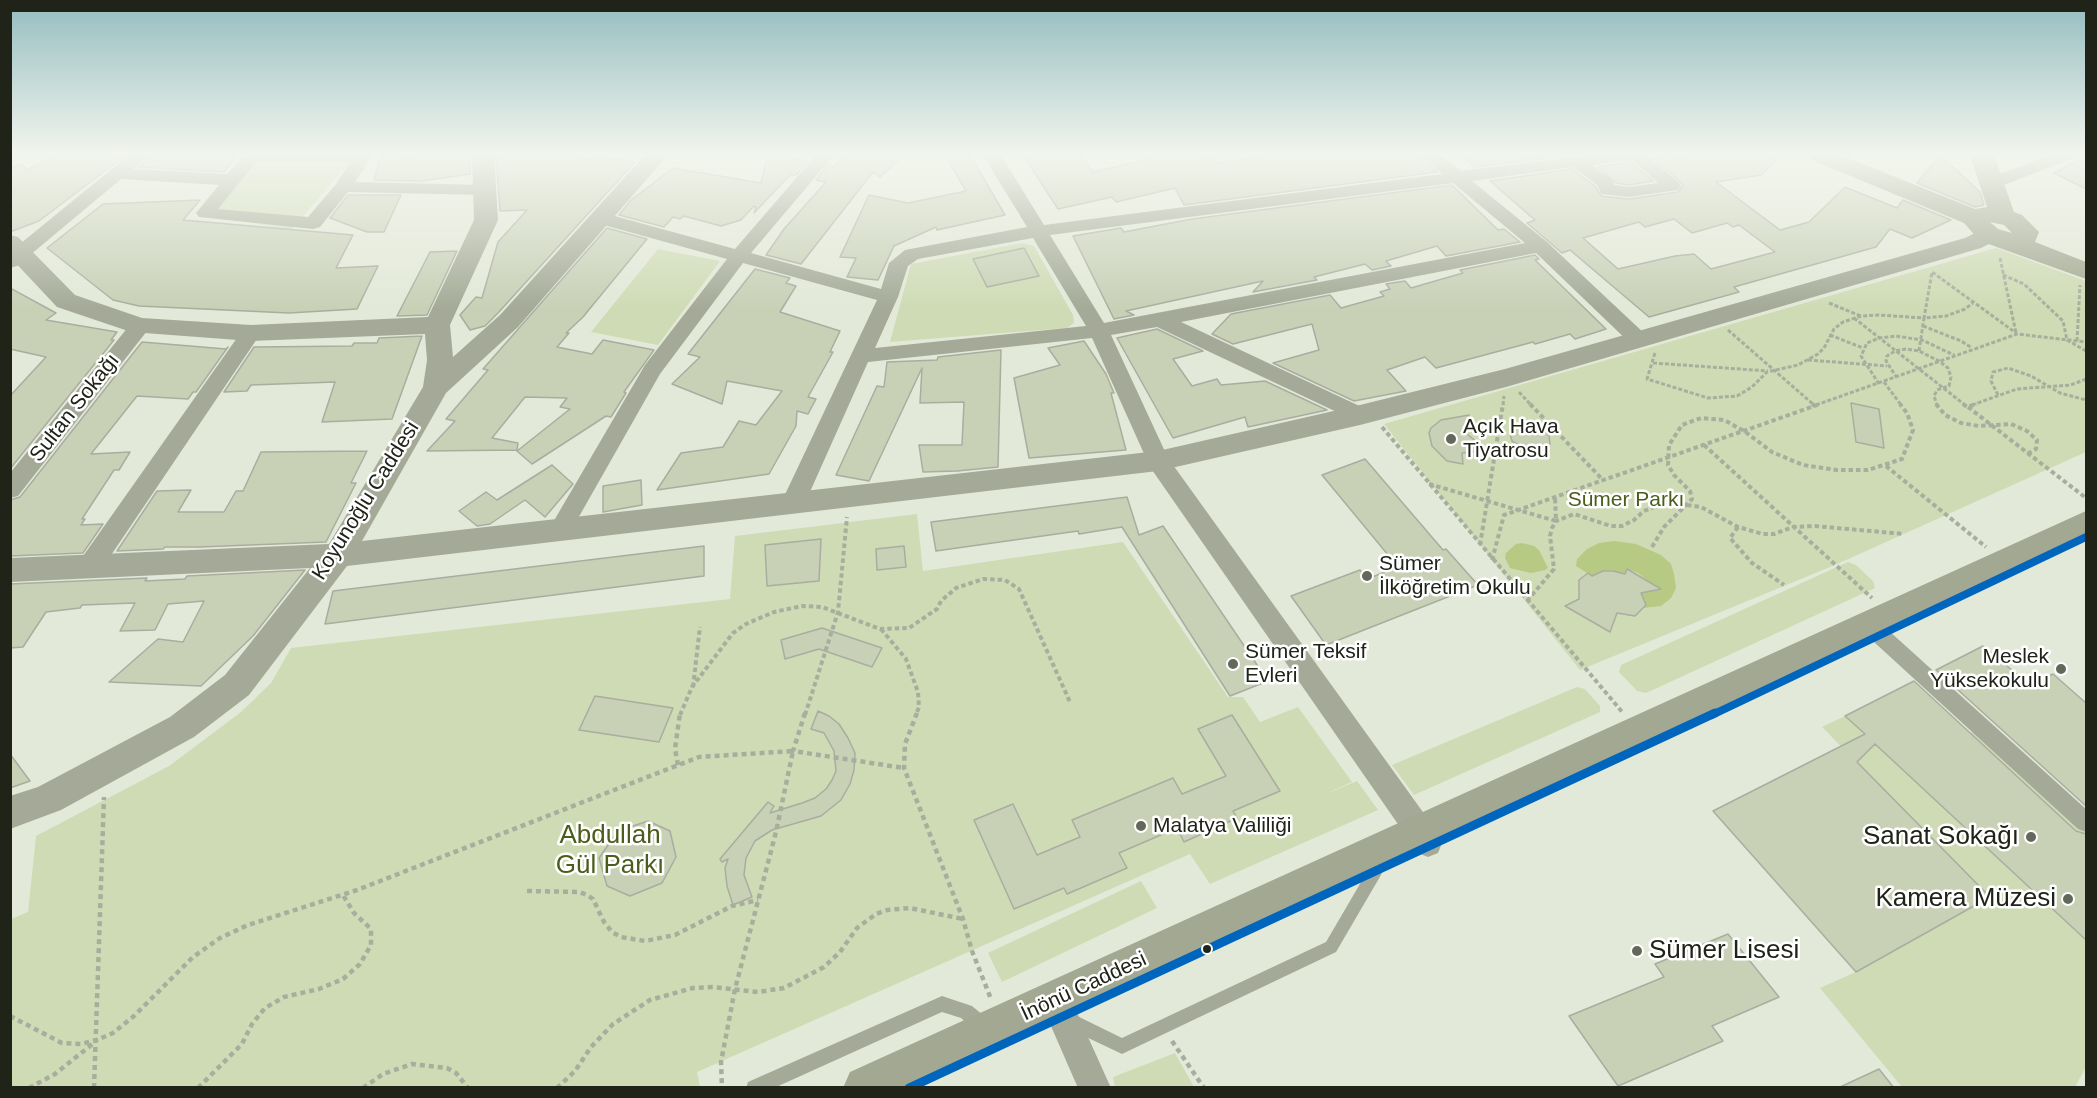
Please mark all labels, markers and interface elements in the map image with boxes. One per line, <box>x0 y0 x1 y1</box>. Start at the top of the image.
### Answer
street label: Sultan Sokağı <box>25 349 125 467</box>
place label: Açık Hava Tiyatrosu <box>1463 414 1559 464</box>
street label: Koyunoğlu Caddesi <box>307 417 425 585</box>
marker: Açık Hava Tiyatrosu <box>1444 432 1458 446</box>
park label: Sümer Parkı <box>1568 487 1684 513</box>
place label: Sümer İlköğretim Okulu <box>1379 551 1531 601</box>
marker: Sümer İlköğretim Okulu <box>1360 569 1374 583</box>
place label: Sümer Teksif Evleri <box>1245 639 1366 689</box>
place label: Meslek Yüksekokulu <box>1930 644 2049 694</box>
marker: Sümer Teksif Evleri <box>1226 657 1240 671</box>
marker: Meslek Yüksekokulu <box>2054 662 2068 676</box>
place label: Malatya Valiliği <box>1153 813 1291 839</box>
marker: Malatya Valiliği <box>1134 819 1148 833</box>
park label: Abdullah Gül Parkı <box>556 820 664 882</box>
place label: Sanat Sokağı <box>1863 821 2019 853</box>
marker: Sanat Sokağı <box>2024 830 2038 844</box>
place label: Kamera Müzesi <box>1875 883 2056 915</box>
marker: Kamera Müzesi <box>2061 892 2075 906</box>
place label: Sümer Lisesi <box>1649 935 1799 967</box>
unlabelled marker <box>1201 943 1213 955</box>
marker: Sümer Lisesi <box>1630 944 1644 958</box>
street label: İnönü Caddesi <box>1017 947 1151 1027</box>

